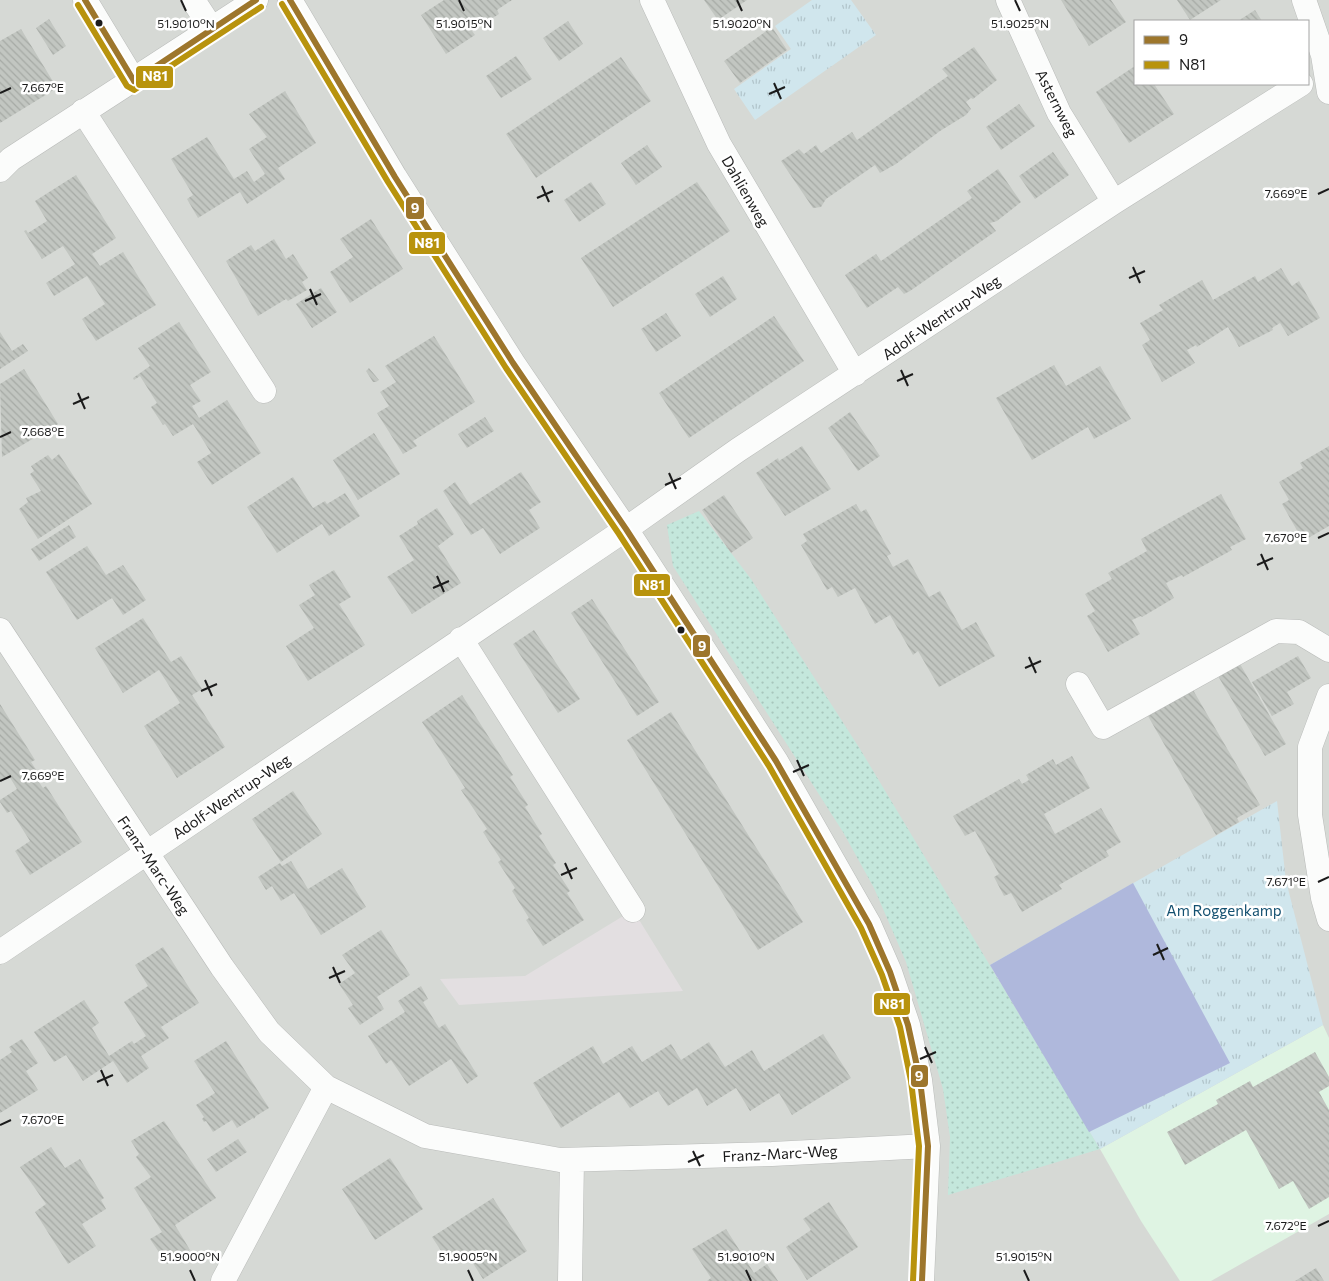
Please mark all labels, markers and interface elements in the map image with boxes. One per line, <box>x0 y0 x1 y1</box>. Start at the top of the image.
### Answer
text: 51.9010°N <box>157 16 215 30</box>
text: 51.9015°N <box>436 16 492 30</box>
text: 51.9020°N <box>713 16 771 30</box>
text: 51.9025°N <box>991 16 1049 30</box>
unlabelled marker <box>94 18 104 28</box>
legend <box>1134 20 1309 85</box>
text: 9 <box>1179 30 1188 48</box>
text: N81 <box>1179 55 1206 73</box>
line badge: N81 <box>135 65 174 89</box>
street label: Asternweg <box>1032 66 1082 140</box>
text: N81 <box>142 67 168 84</box>
text: 7.667°E <box>22 80 64 94</box>
street label: Dahlienweg <box>718 152 774 230</box>
text: 7.669°E <box>1265 186 1307 200</box>
line badge: 9 <box>405 196 425 220</box>
text: 9 <box>411 199 420 216</box>
line badge: N81 <box>408 231 446 255</box>
text: N81 <box>414 234 440 251</box>
street label: Adolf-Wentrup-Weg <box>879 271 1003 363</box>
text: 7.668°E <box>22 424 64 438</box>
text: 7.670°E <box>1265 530 1307 544</box>
line badge: N81 <box>633 573 671 597</box>
text: N81 <box>639 576 665 593</box>
unlabelled marker <box>676 625 686 635</box>
line badge: 9 <box>692 634 711 658</box>
text: 9 <box>698 637 707 654</box>
street label: Adolf-Wentrup-Weg <box>169 750 293 842</box>
text: 7.669°E <box>22 768 64 782</box>
street label: Franz-Marc-Weg <box>114 812 194 918</box>
text: 7.671°E <box>1266 874 1306 888</box>
park label: Am Roggenkamp <box>1166 901 1282 919</box>
line badge: N81 <box>873 992 911 1016</box>
text: N81 <box>879 995 905 1012</box>
line badge: 9 <box>910 1064 929 1088</box>
text: 9 <box>915 1067 924 1084</box>
text: 7.670°E <box>22 1112 64 1126</box>
street label: Franz-Marc-Weg <box>722 1141 838 1165</box>
text: 7.672°E <box>1265 1218 1307 1232</box>
text: 51.9000°N <box>160 1249 220 1263</box>
text: 51.9005°N <box>438 1249 498 1263</box>
text: 51.9010°N <box>717 1249 775 1263</box>
text: 51.9015°N <box>996 1249 1052 1263</box>

